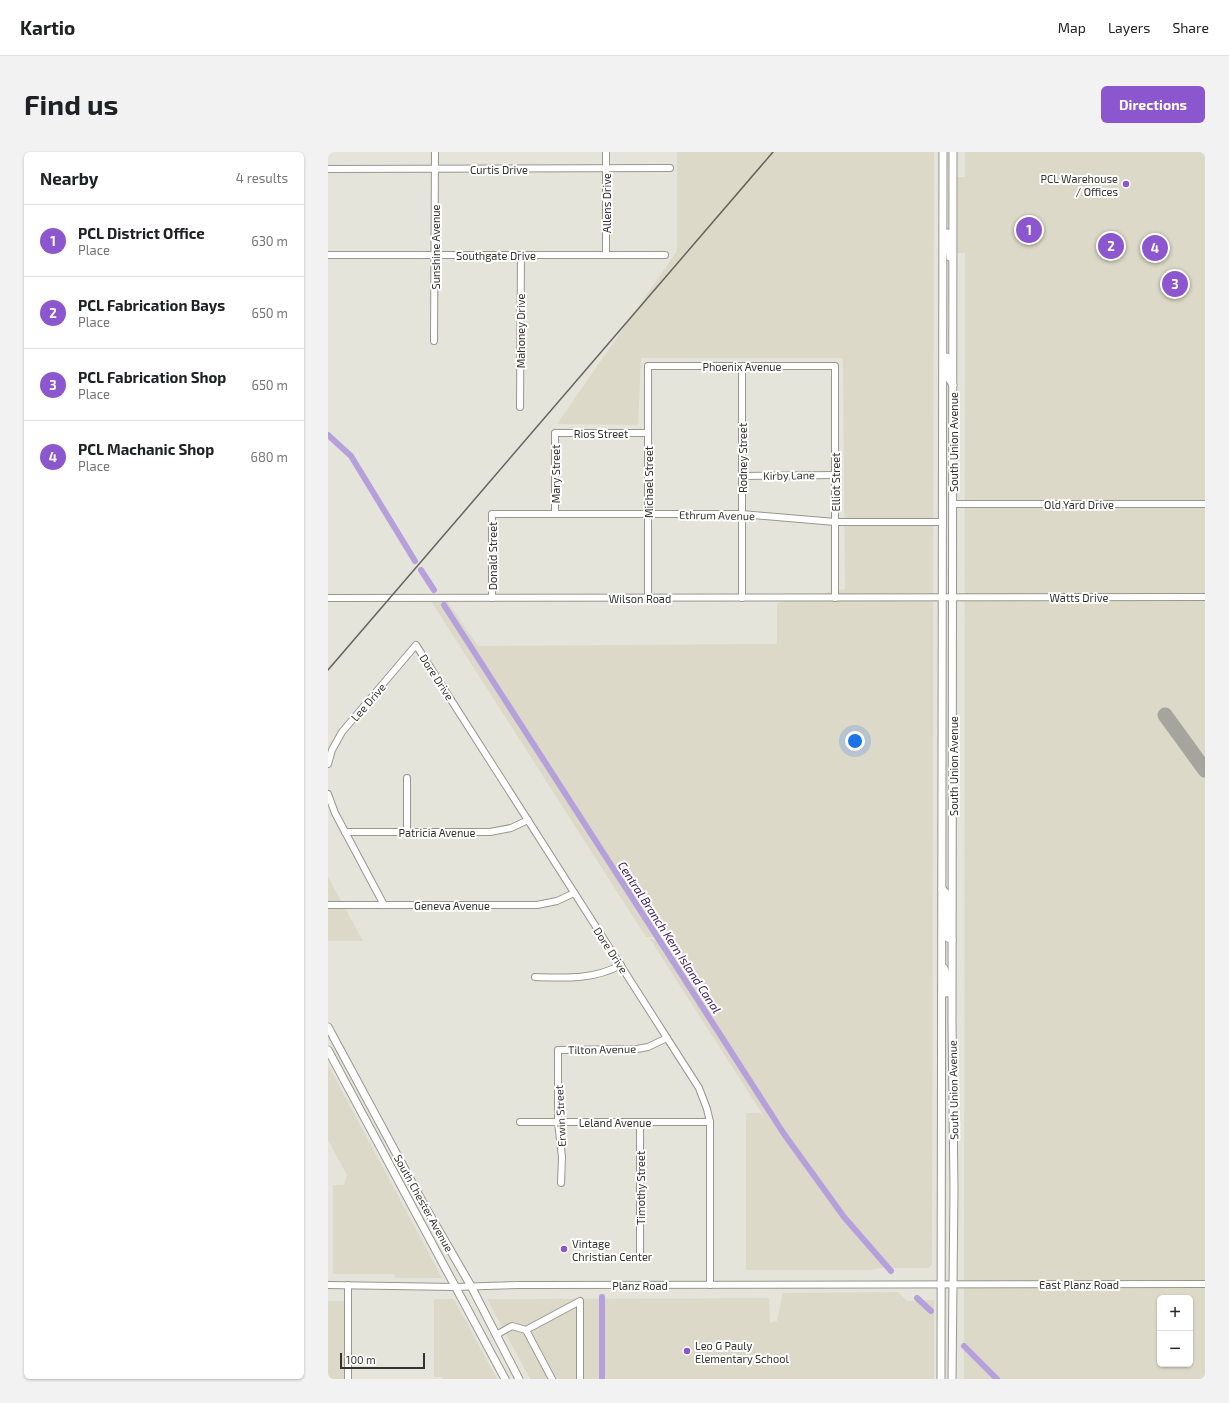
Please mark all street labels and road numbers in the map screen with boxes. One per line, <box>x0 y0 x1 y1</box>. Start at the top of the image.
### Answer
street label: Curtis Drive <box>470 163 528 176</box>
street label: Allens Drive <box>600 173 613 233</box>
street label: Sunshine Avenue <box>429 204 442 289</box>
street label: Southgate Drive <box>456 249 536 262</box>
street label: Mahoney Drive <box>514 294 527 368</box>
street label: Phoenix Avenue <box>702 360 782 373</box>
street label: South Union Avenue <box>947 392 960 492</box>
street label: Rodney Street <box>736 423 749 493</box>
street label: Rios Street <box>574 427 628 440</box>
street label: Mary Street <box>549 445 562 503</box>
street label: Michael Street <box>642 446 655 518</box>
street label: Elliot Street <box>829 453 842 511</box>
street label: Kirby Lane <box>763 468 815 482</box>
street label: Old Yard Drive <box>1044 498 1114 511</box>
street label: Ethrum Avenue <box>679 508 755 522</box>
street label: Donald Street <box>486 522 499 590</box>
street label: Watts Drive <box>1050 591 1109 604</box>
street label: Wilson Road <box>609 592 671 605</box>
street label: Dore Drive <box>417 652 457 703</box>
street label: Lee Drive <box>348 680 388 724</box>
street label: South Union Avenue <box>947 716 960 816</box>
street label: Patricia Avenue <box>398 826 476 839</box>
street label: Geneva Avenue <box>414 899 490 912</box>
street label: Dore Drive <box>591 925 631 976</box>
street label: South Union Avenue <box>946 1040 960 1140</box>
street label: Tilton Avenue <box>568 1042 636 1056</box>
street label: Erwin Street <box>552 1085 568 1147</box>
street label: Leland Avenue <box>579 1116 651 1129</box>
street label: Timothy Street <box>634 1151 647 1225</box>
street label: South Chester Avenue <box>392 1152 456 1254</box>
street label: East Planz Road <box>1039 1278 1119 1291</box>
street label: Planz Road <box>612 1279 668 1292</box>

